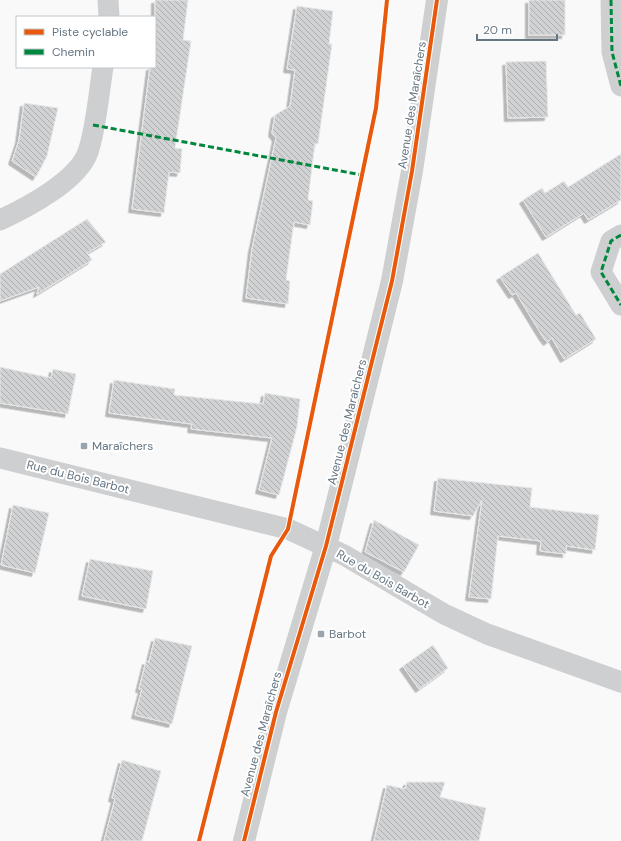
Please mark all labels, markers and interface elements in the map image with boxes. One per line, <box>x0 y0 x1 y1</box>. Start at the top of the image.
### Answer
legend <box>16 16 156 68</box>
scale bar <box>477 16 557 42</box>
text: 20 m <box>483 22 512 38</box>
text: Piste cyclable <box>52 24 128 40</box>
street label: Avenue des Maraîchers <box>394 40 430 170</box>
text: Chemin <box>52 44 95 60</box>
street label: Avenue des Maraîchers <box>324 358 370 486</box>
place label: Maraîchers <box>92 438 153 454</box>
marker: Maraîchers <box>79 441 89 451</box>
street label: Rue du Bois Barbot <box>25 456 131 498</box>
street label: Rue du Bois Barbot <box>333 546 433 612</box>
place label: Barbot <box>329 626 367 642</box>
marker: Barbot <box>316 629 326 639</box>
street label: Avenue des Maraîchers <box>237 670 285 798</box>

